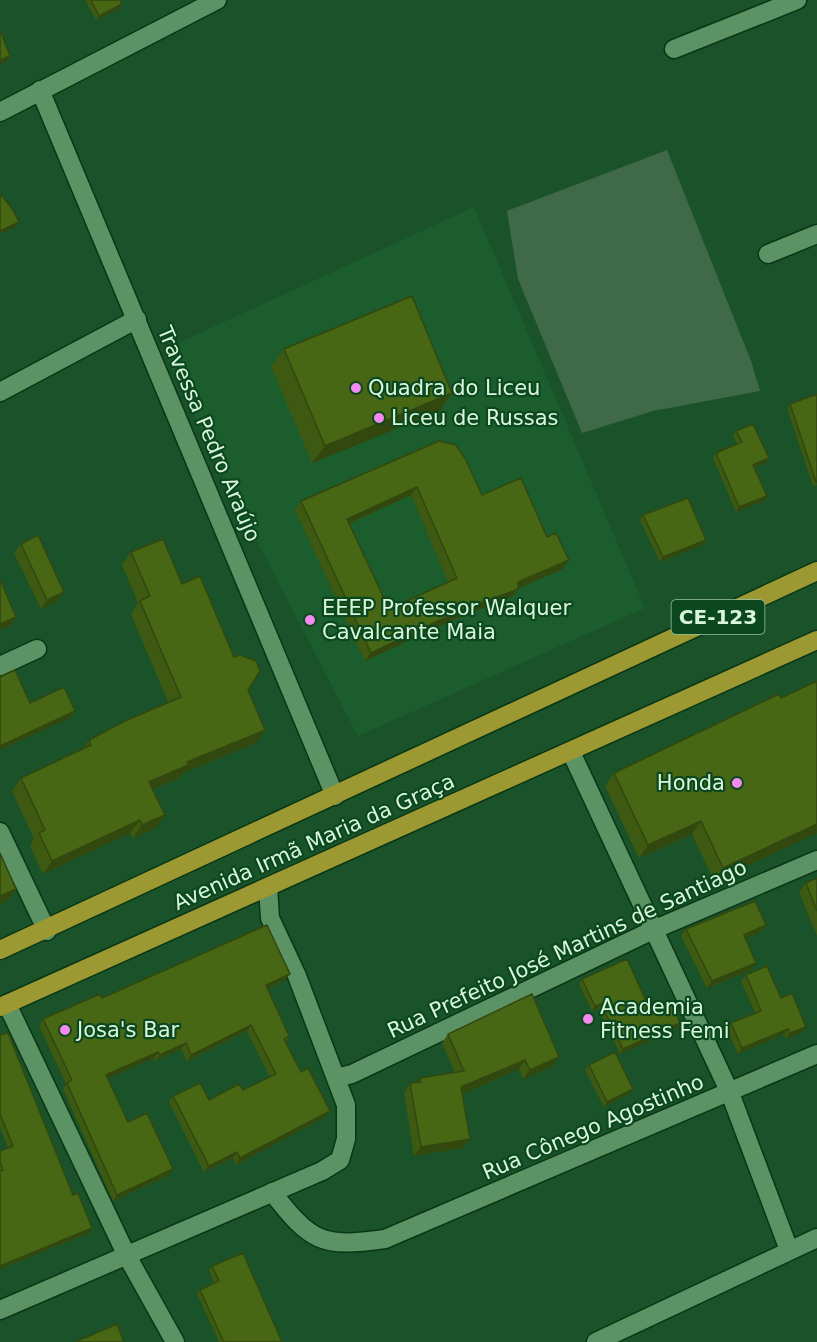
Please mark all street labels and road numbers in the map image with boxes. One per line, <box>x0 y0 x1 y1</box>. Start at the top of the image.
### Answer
street label: Travessa Pedro Araújo <box>152 322 265 545</box>
road number: CE-123 <box>672 600 764 634</box>
street label: Avenida Irmã Maria da Graça <box>170 769 458 915</box>
street label: Rua Prefeito José Martins de Santiago <box>384 855 750 1043</box>
street label: Rua Cônego Agostinho <box>479 1069 707 1185</box>

